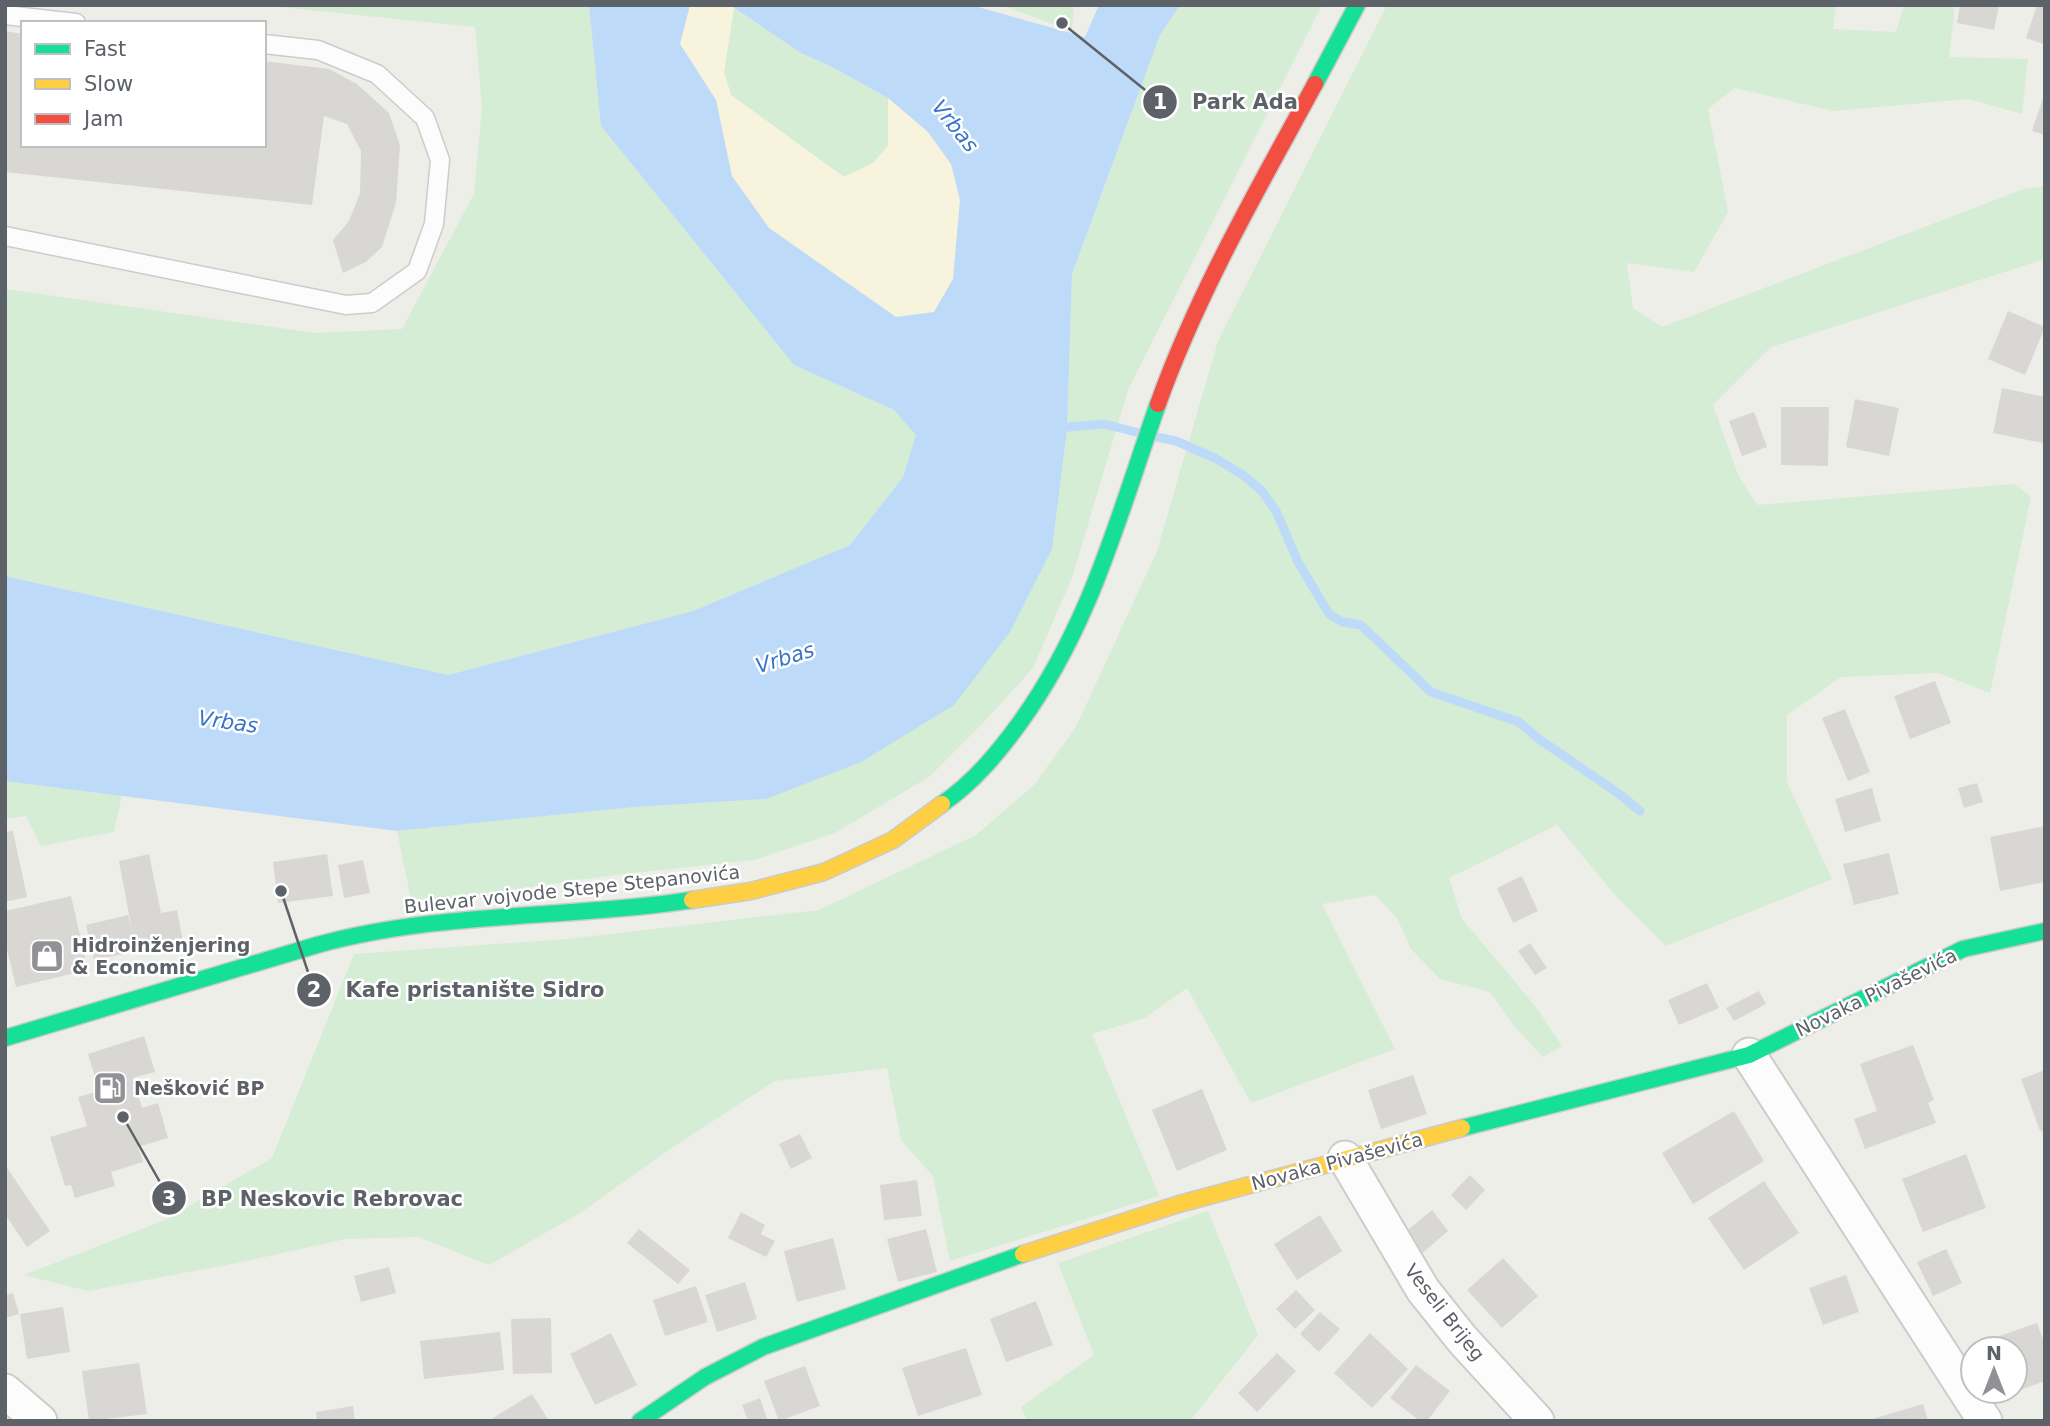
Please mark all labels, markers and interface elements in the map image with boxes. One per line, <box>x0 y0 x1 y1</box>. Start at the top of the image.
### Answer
legend <box>21 21 266 147</box>
text: Fast <box>84 37 126 61</box>
text: Slow <box>84 72 133 96</box>
callout: Park Ada <box>1143 81 1312 123</box>
text: 1 <box>1153 90 1167 114</box>
text: Park Ada <box>1192 90 1298 114</box>
water label: Vrbas <box>927 95 983 157</box>
text: Jam <box>82 107 124 131</box>
water label: Vrbas <box>753 638 817 678</box>
water label: Vrbas <box>197 706 260 738</box>
street label: Bulevar vojvode Stepe Stepanovića <box>403 860 741 918</box>
place label: Hidroinženjering & Economic <box>72 934 250 978</box>
shop icon: Hidroinženjering & Economic <box>28 937 66 975</box>
street label: Novaka Pivaševića <box>1792 943 1960 1041</box>
callout: Kafe pristanište Sidro <box>296 969 618 1011</box>
text: 2 <box>307 978 321 1002</box>
text: Kafe pristanište Sidro <box>346 978 604 1002</box>
fuel station icon: Nešković BP <box>91 1069 129 1107</box>
place label: Nešković BP <box>134 1077 265 1099</box>
street label: Novaka Pivaševića <box>1249 1128 1425 1194</box>
callout: BP Neskovic Rebrovac <box>152 1177 477 1219</box>
text: 3 <box>162 1187 176 1211</box>
text: BP Neskovic Rebrovac <box>201 1187 463 1211</box>
street label: Veseli Brijeg <box>1400 1259 1490 1365</box>
north arrow <box>1959 1335 2029 1405</box>
text: N <box>1986 1342 2002 1364</box>

